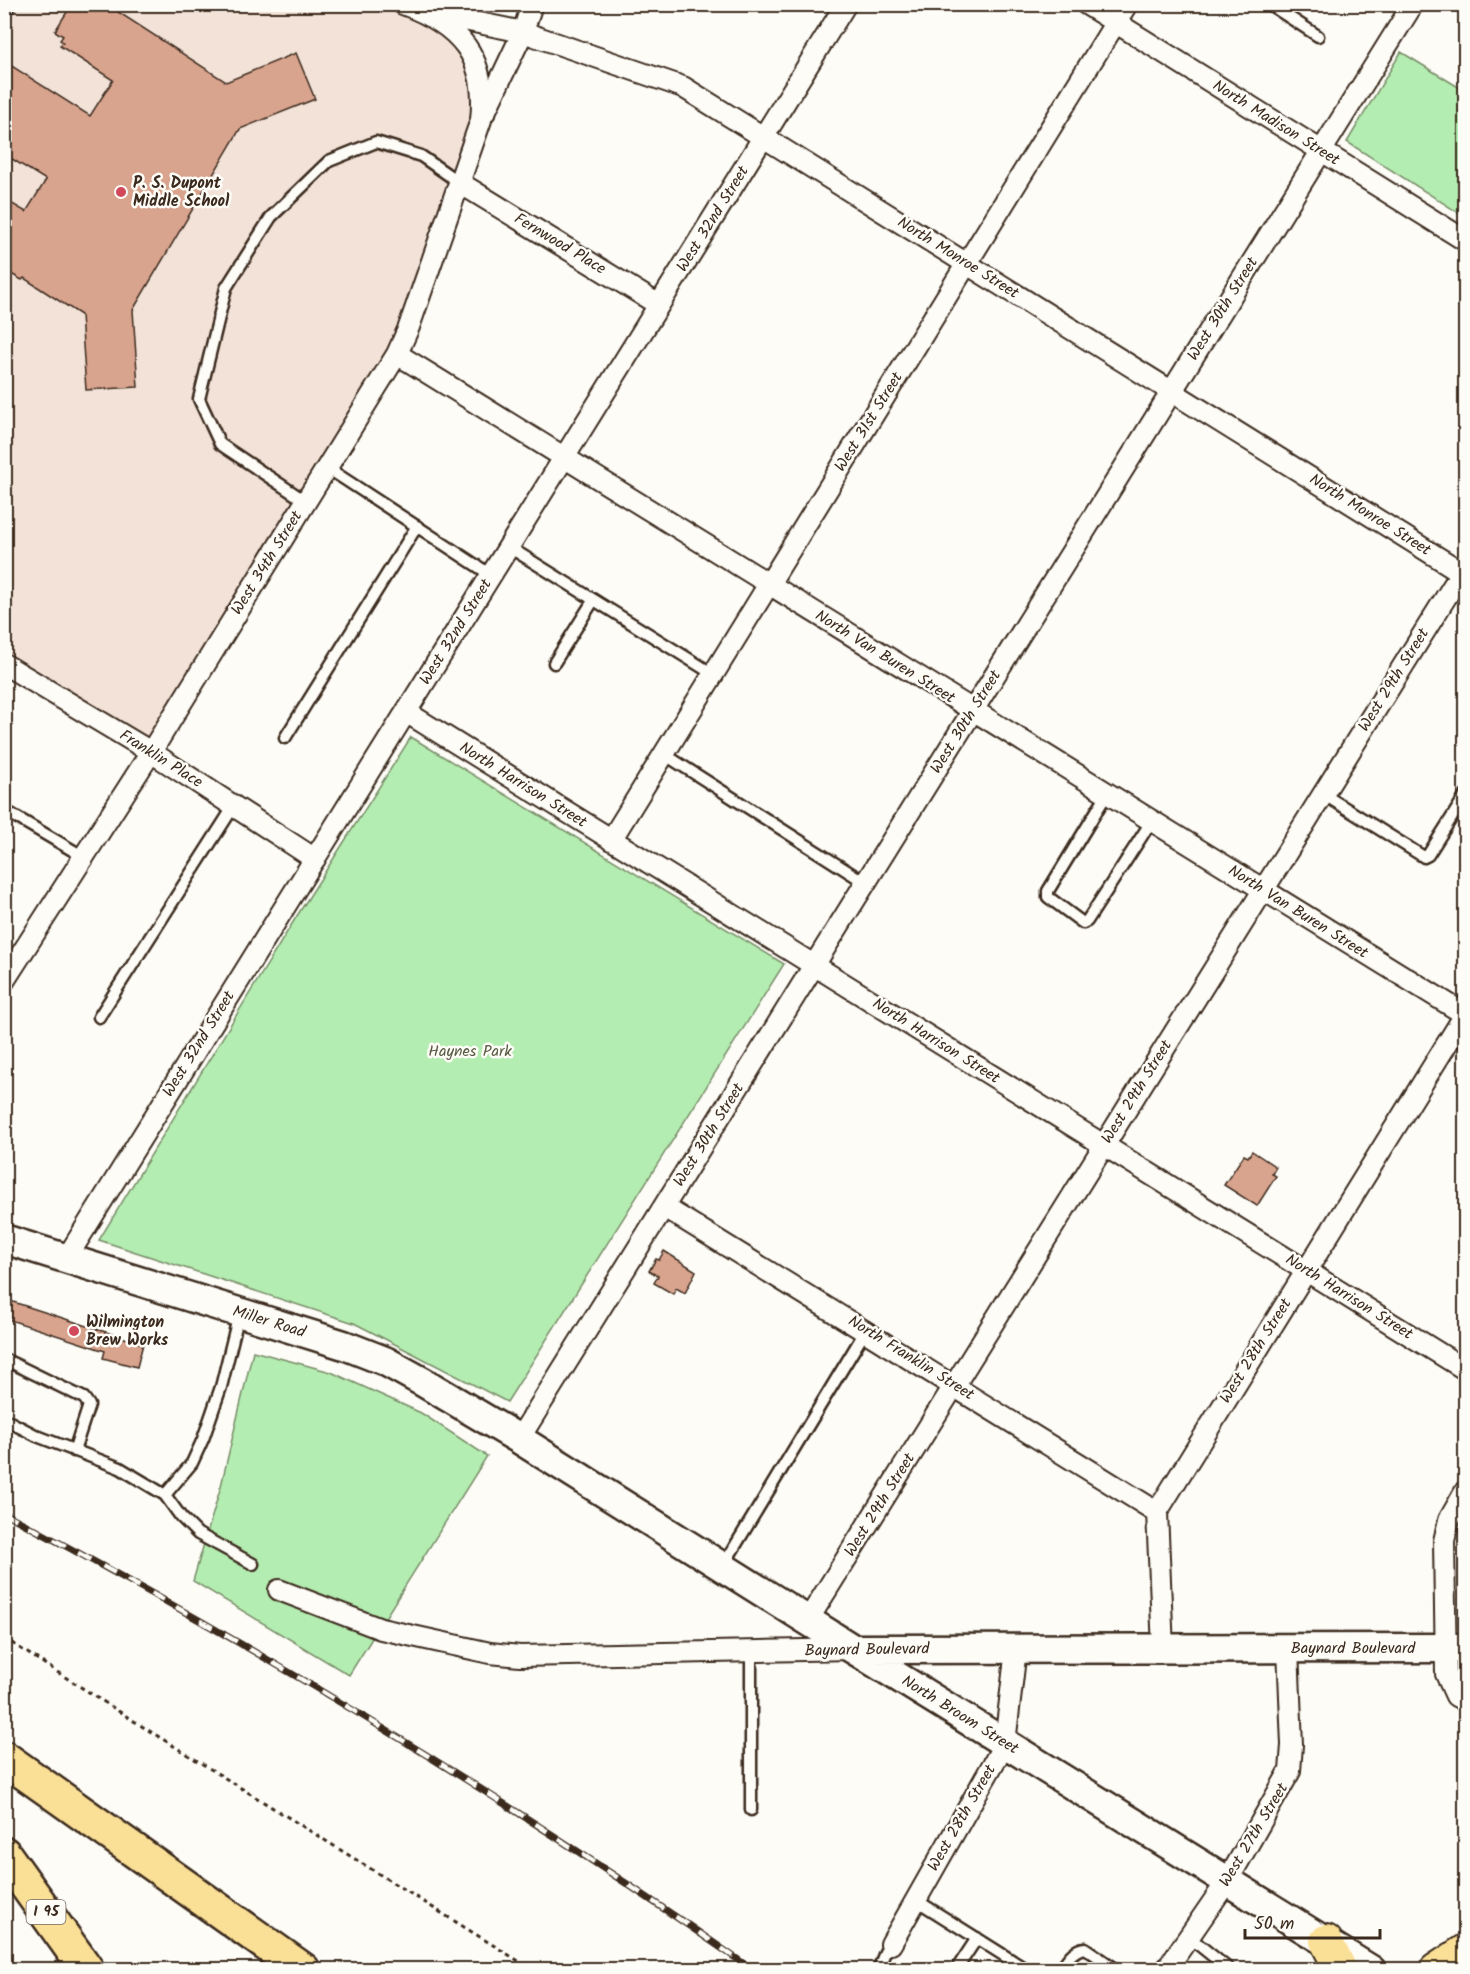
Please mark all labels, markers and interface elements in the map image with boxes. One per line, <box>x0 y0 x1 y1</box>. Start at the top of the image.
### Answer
street label: North Madison Street <box>1207 74 1345 173</box>
street label: West 32nd Street <box>670 160 756 277</box>
place label: P. S. Dupont Middle School <box>133 171 230 214</box>
marker: P. S. Dupont Middle School <box>114 185 128 199</box>
street label: Fernwood Place <box>509 207 611 281</box>
street label: North Monroe Street <box>892 210 1025 306</box>
street label: West 30th Street <box>1181 252 1265 366</box>
street label: West 31st Street <box>828 367 910 477</box>
street label: North Monroe Street <box>1304 467 1437 563</box>
street label: West 34th Street <box>225 505 310 620</box>
street label: West 32nd Street <box>413 573 499 690</box>
street label: North Van Buren Street <box>810 604 961 711</box>
street label: West 29th Street <box>1352 623 1436 737</box>
street label: West 30th Street <box>924 665 1008 779</box>
street label: Franklin Place <box>114 723 208 795</box>
street label: North Harrison Street <box>454 736 593 835</box>
street label: North Van Buren Street <box>1223 859 1374 966</box>
street label: West 32nd Street <box>156 985 242 1102</box>
street label: North Harrison Street <box>867 992 1006 1091</box>
street label: West 29th Street <box>1095 1035 1179 1149</box>
park label: Haynes Park <box>428 1039 512 1064</box>
street label: West 30th Street <box>667 1078 751 1192</box>
street label: North Harrison Street <box>1280 1248 1419 1347</box>
street label: West 28th Street <box>1214 1293 1299 1408</box>
street label: Miller Road <box>229 1299 310 1345</box>
street label: North Franklin Street <box>843 1309 980 1407</box>
place label: Wilmington Brew Works <box>86 1310 169 1353</box>
marker: Wilmington Brew Works <box>67 1324 81 1338</box>
street label: West 29th Street <box>838 1448 922 1562</box>
street label: Baynard Boulevard <box>804 1636 931 1664</box>
street label: Baynard Boulevard <box>1291 1636 1416 1661</box>
street label: North Broom Street <box>896 1669 1024 1762</box>
street label: West 28th Street <box>921 1759 1003 1876</box>
street label: West 27th Street <box>1213 1777 1295 1892</box>
road number: I 95 <box>26 1900 66 1924</box>
scale bar <box>1245 1902 1380 1940</box>
text: 50 m <box>1254 1910 1294 1939</box>

